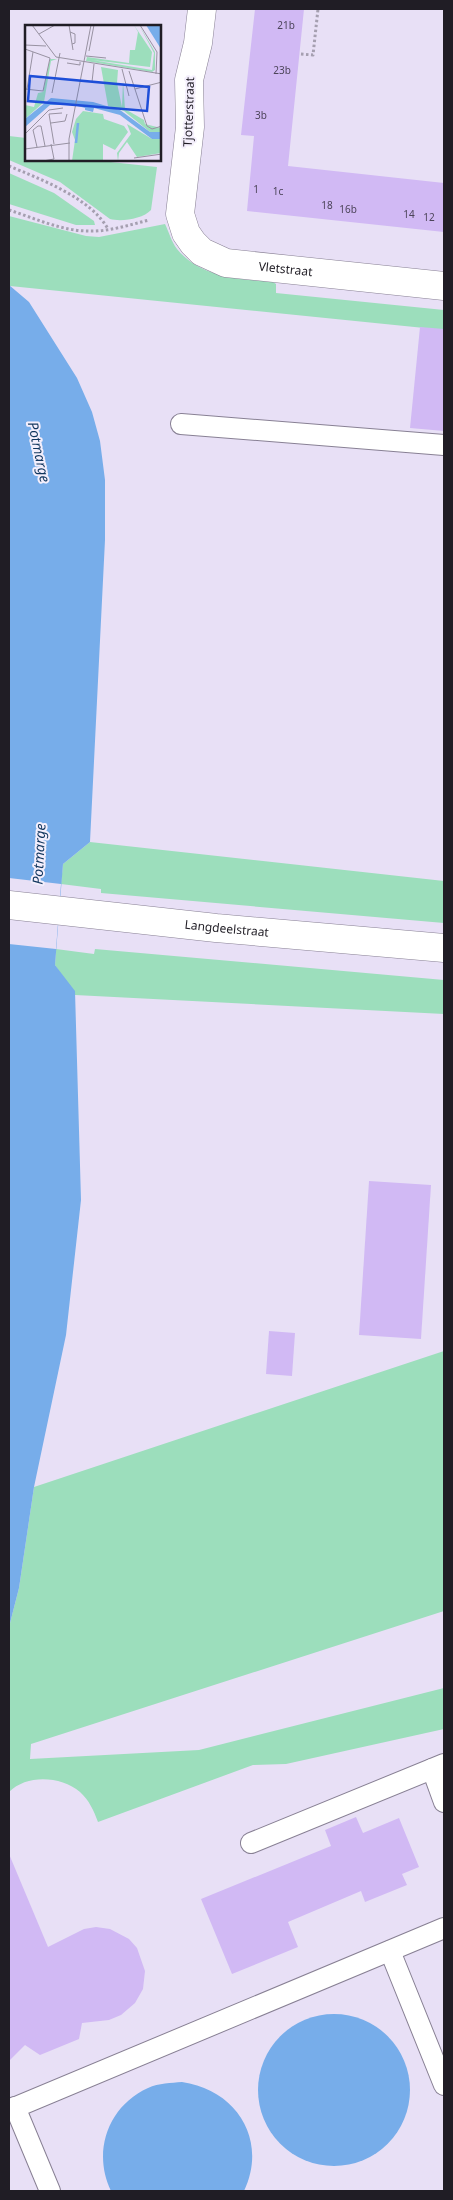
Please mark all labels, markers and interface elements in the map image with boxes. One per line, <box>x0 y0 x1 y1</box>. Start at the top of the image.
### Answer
house number: 21b <box>277 18 295 32</box>
inset map <box>25 25 161 161</box>
house number: 23b <box>273 63 291 77</box>
street label: Tjotterstraat <box>179 76 198 147</box>
house number: 3b <box>255 108 267 122</box>
house number: 1 <box>253 182 259 196</box>
house number: 1c <box>273 184 283 198</box>
house number: 18 <box>321 198 333 212</box>
house number: 16b <box>339 202 357 216</box>
house number: 14 <box>403 207 415 221</box>
house number: 12 <box>423 210 435 224</box>
street label: Vletstraat <box>258 257 314 280</box>
water label: Potmarge <box>24 420 55 484</box>
water label: Potmarge <box>27 823 50 885</box>
street label: Langdeelstraat <box>184 916 270 941</box>

